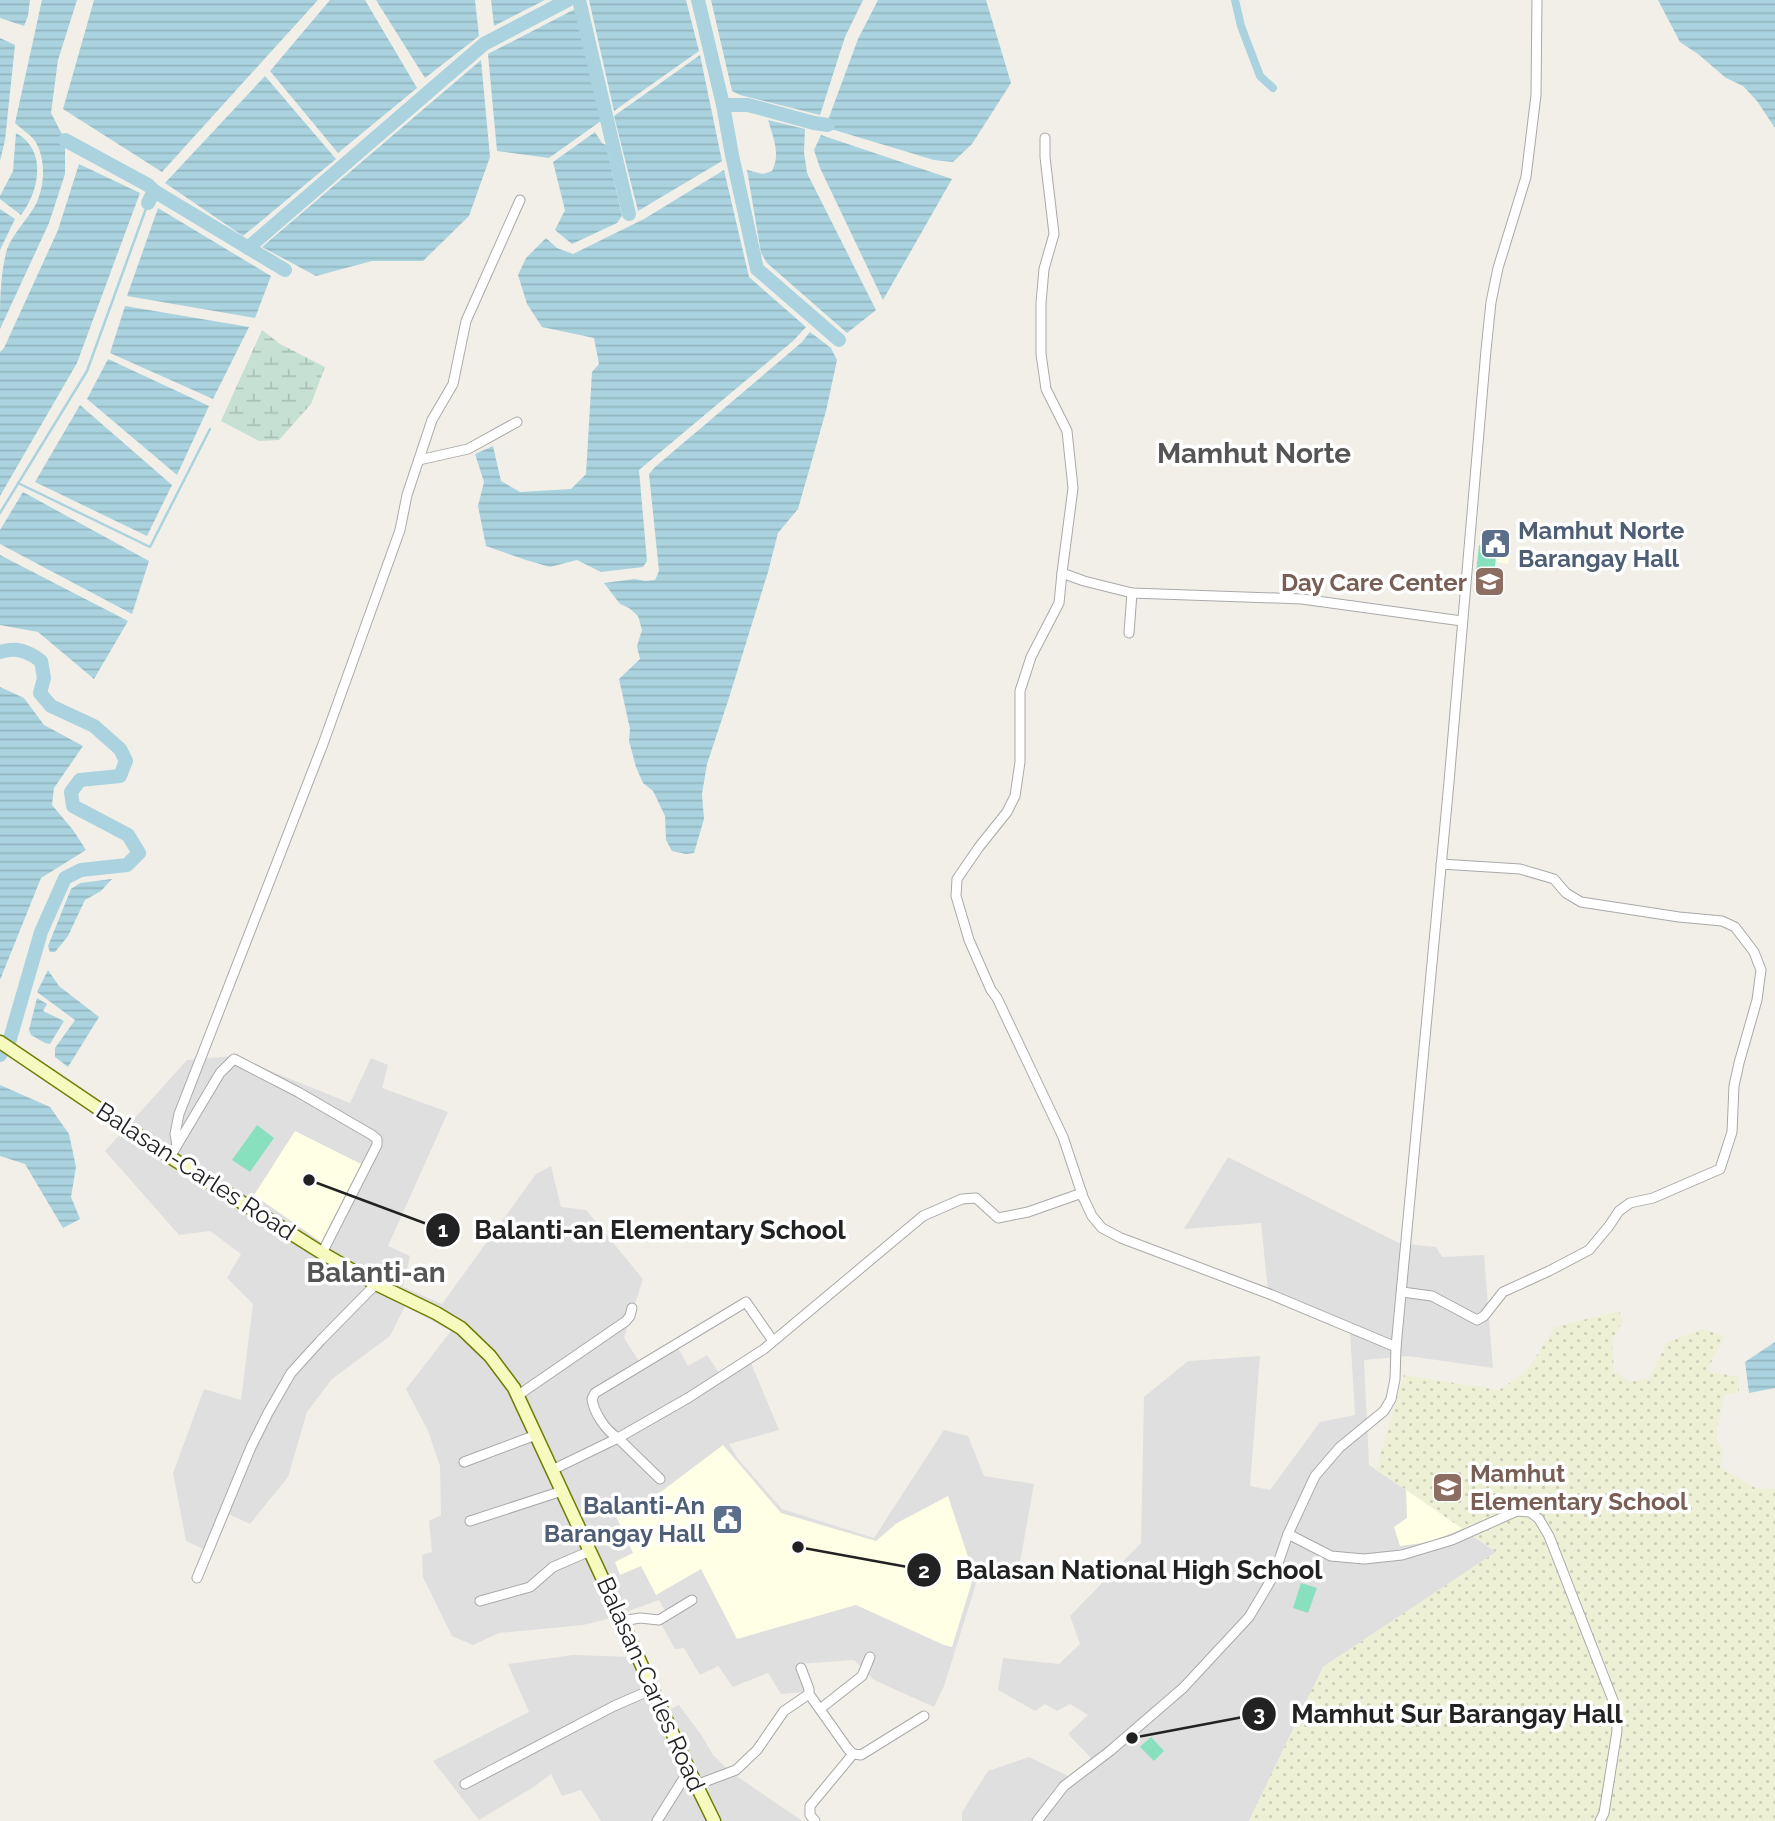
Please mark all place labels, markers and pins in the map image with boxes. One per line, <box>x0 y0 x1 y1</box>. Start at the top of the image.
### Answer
place label: Mamhut Norte Barangay Hall <box>1518 516 1684 573</box>
public building icon: Mamhut Norte Barangay Hall <box>1478 527 1512 561</box>
school or university icon: Day Care Center <box>1473 565 1507 599</box>
place label: Day Care Center <box>1281 568 1467 597</box>
callout: Balanti-an Elementary School <box>425 1206 860 1253</box>
place label: Mamhut Elementary School <box>1470 1459 1688 1516</box>
school or university icon: Mamhut Elementary School <box>1430 1470 1464 1504</box>
place label: Balanti-An Barangay Hall <box>544 1491 705 1548</box>
public building icon: Balanti-An Barangay Hall <box>711 1502 745 1536</box>
callout: Balasan National High School <box>907 1547 1337 1594</box>
callout: Mamhut Sur Barangay Hall <box>1242 1690 1638 1737</box>

